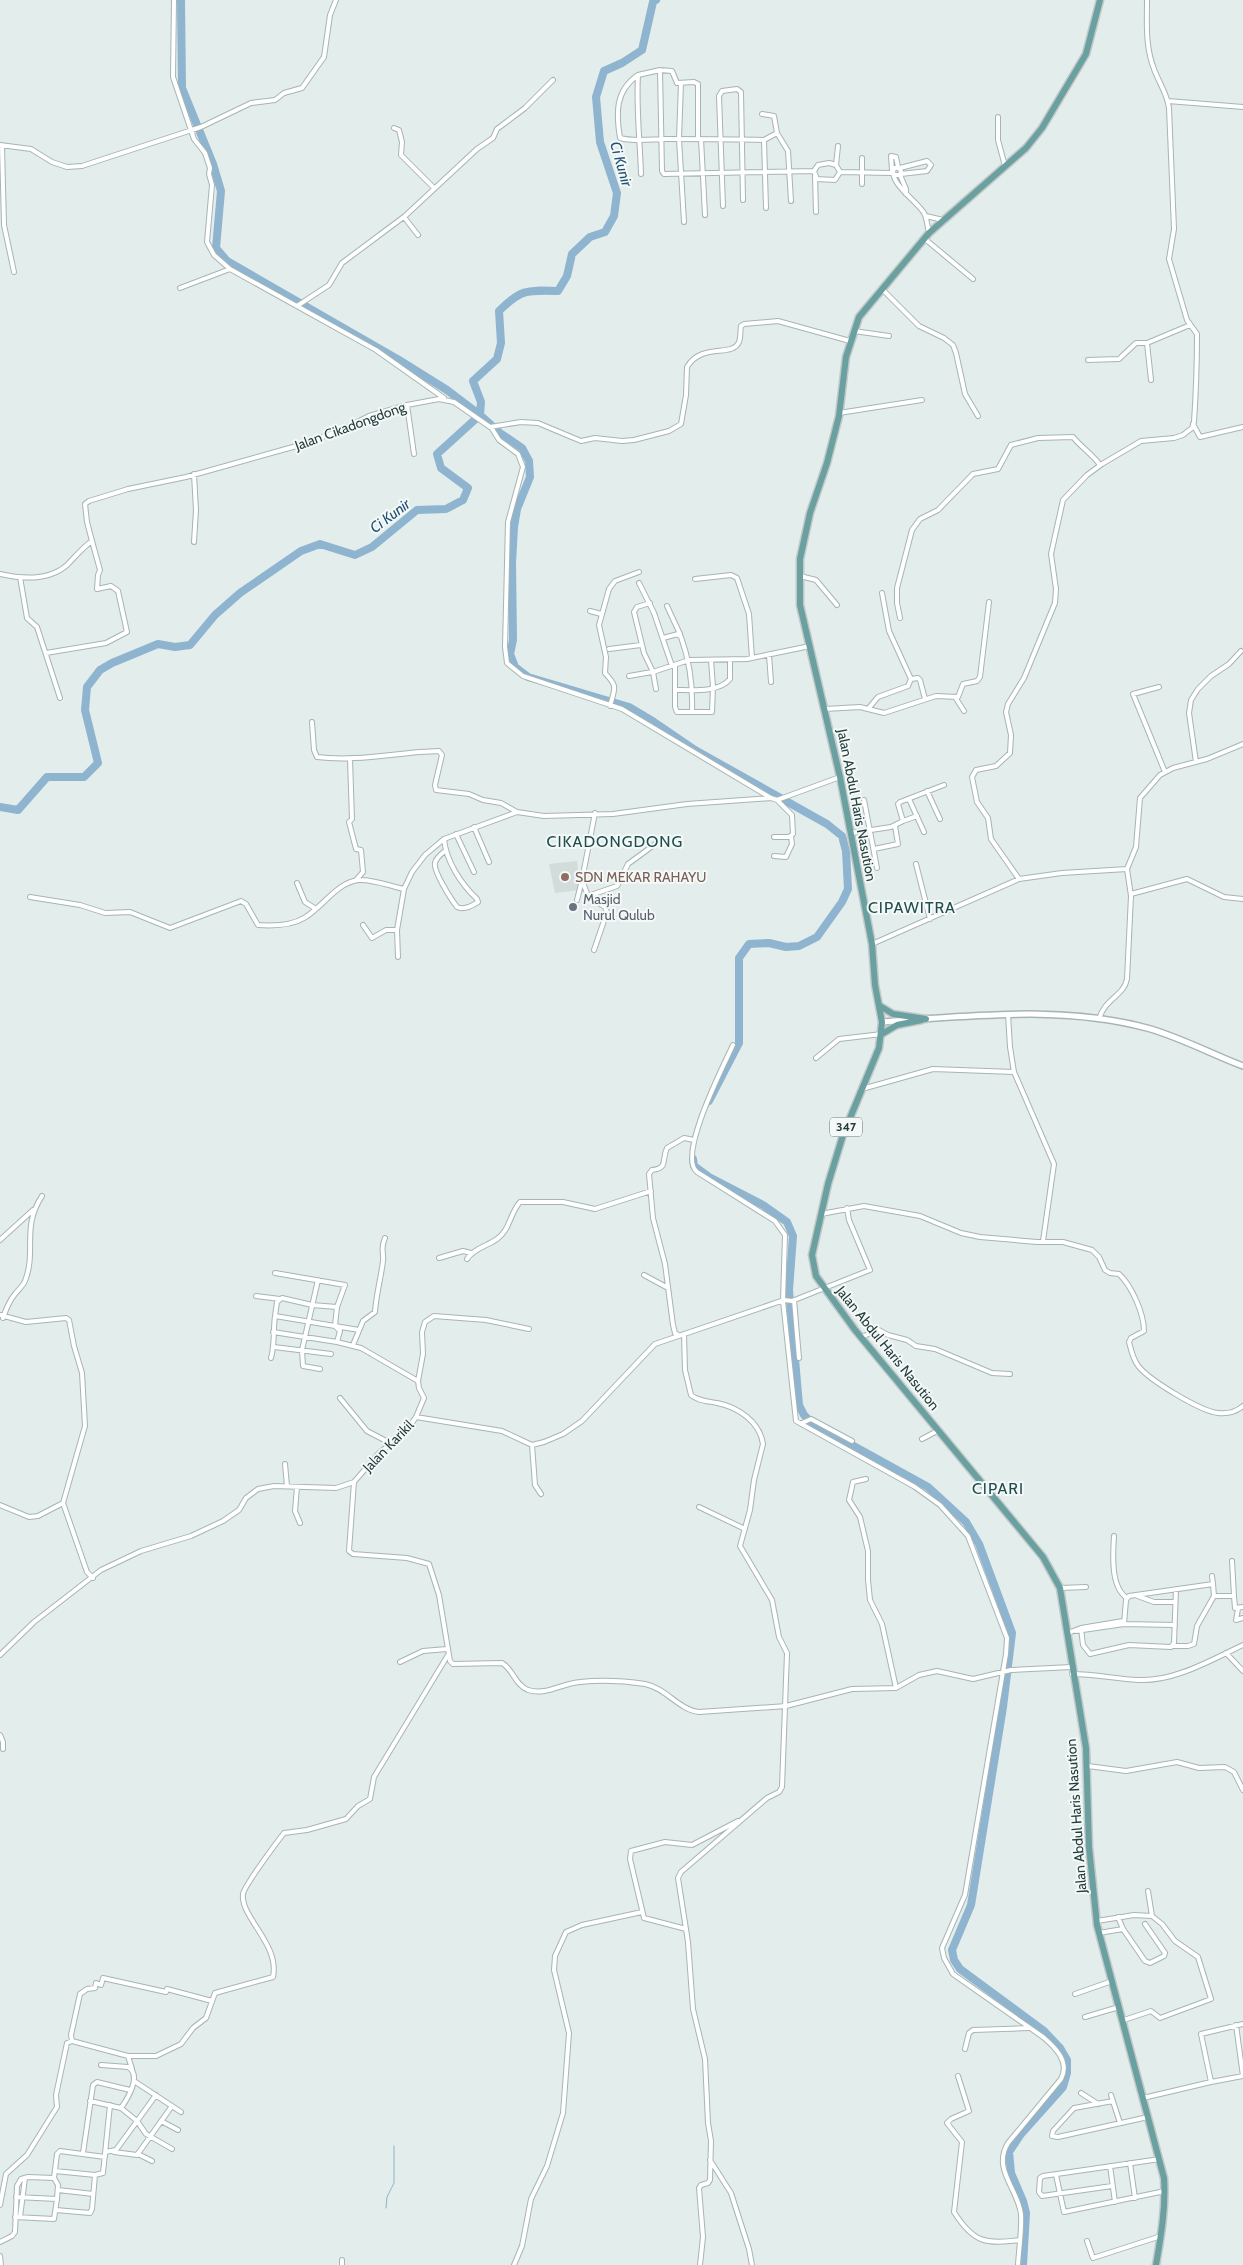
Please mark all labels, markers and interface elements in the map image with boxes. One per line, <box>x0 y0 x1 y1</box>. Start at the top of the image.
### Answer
water label: Ci Kunir <box>606 140 636 190</box>
street label: Jalan Cikadongdong <box>291 397 409 455</box>
water label: Ci Kunir <box>366 494 415 537</box>
street label: Jalan Abdul Haris Nasution <box>833 726 881 883</box>
district label: CIKADONGDONG <box>547 832 683 851</box>
place label: SDN MEKAR RAHAYU <box>575 868 706 886</box>
marker: SDN MEKAR RAHAYU <box>559 871 571 883</box>
place label: Masjid Nurul Qulub <box>583 890 655 924</box>
district label: CIPAWITRA <box>868 898 956 917</box>
marker: Masjid Nurul Qulub <box>567 901 579 913</box>
road number: 347 <box>830 1118 862 1136</box>
street label: Jalan Abdul Haris Nasution <box>832 1281 944 1414</box>
street label: Jalan Karikil <box>358 1416 418 1477</box>
district label: CIPARI <box>972 1479 1024 1498</box>
street label: Jalan Abdul Haris Nasution <box>1062 1738 1090 1895</box>

